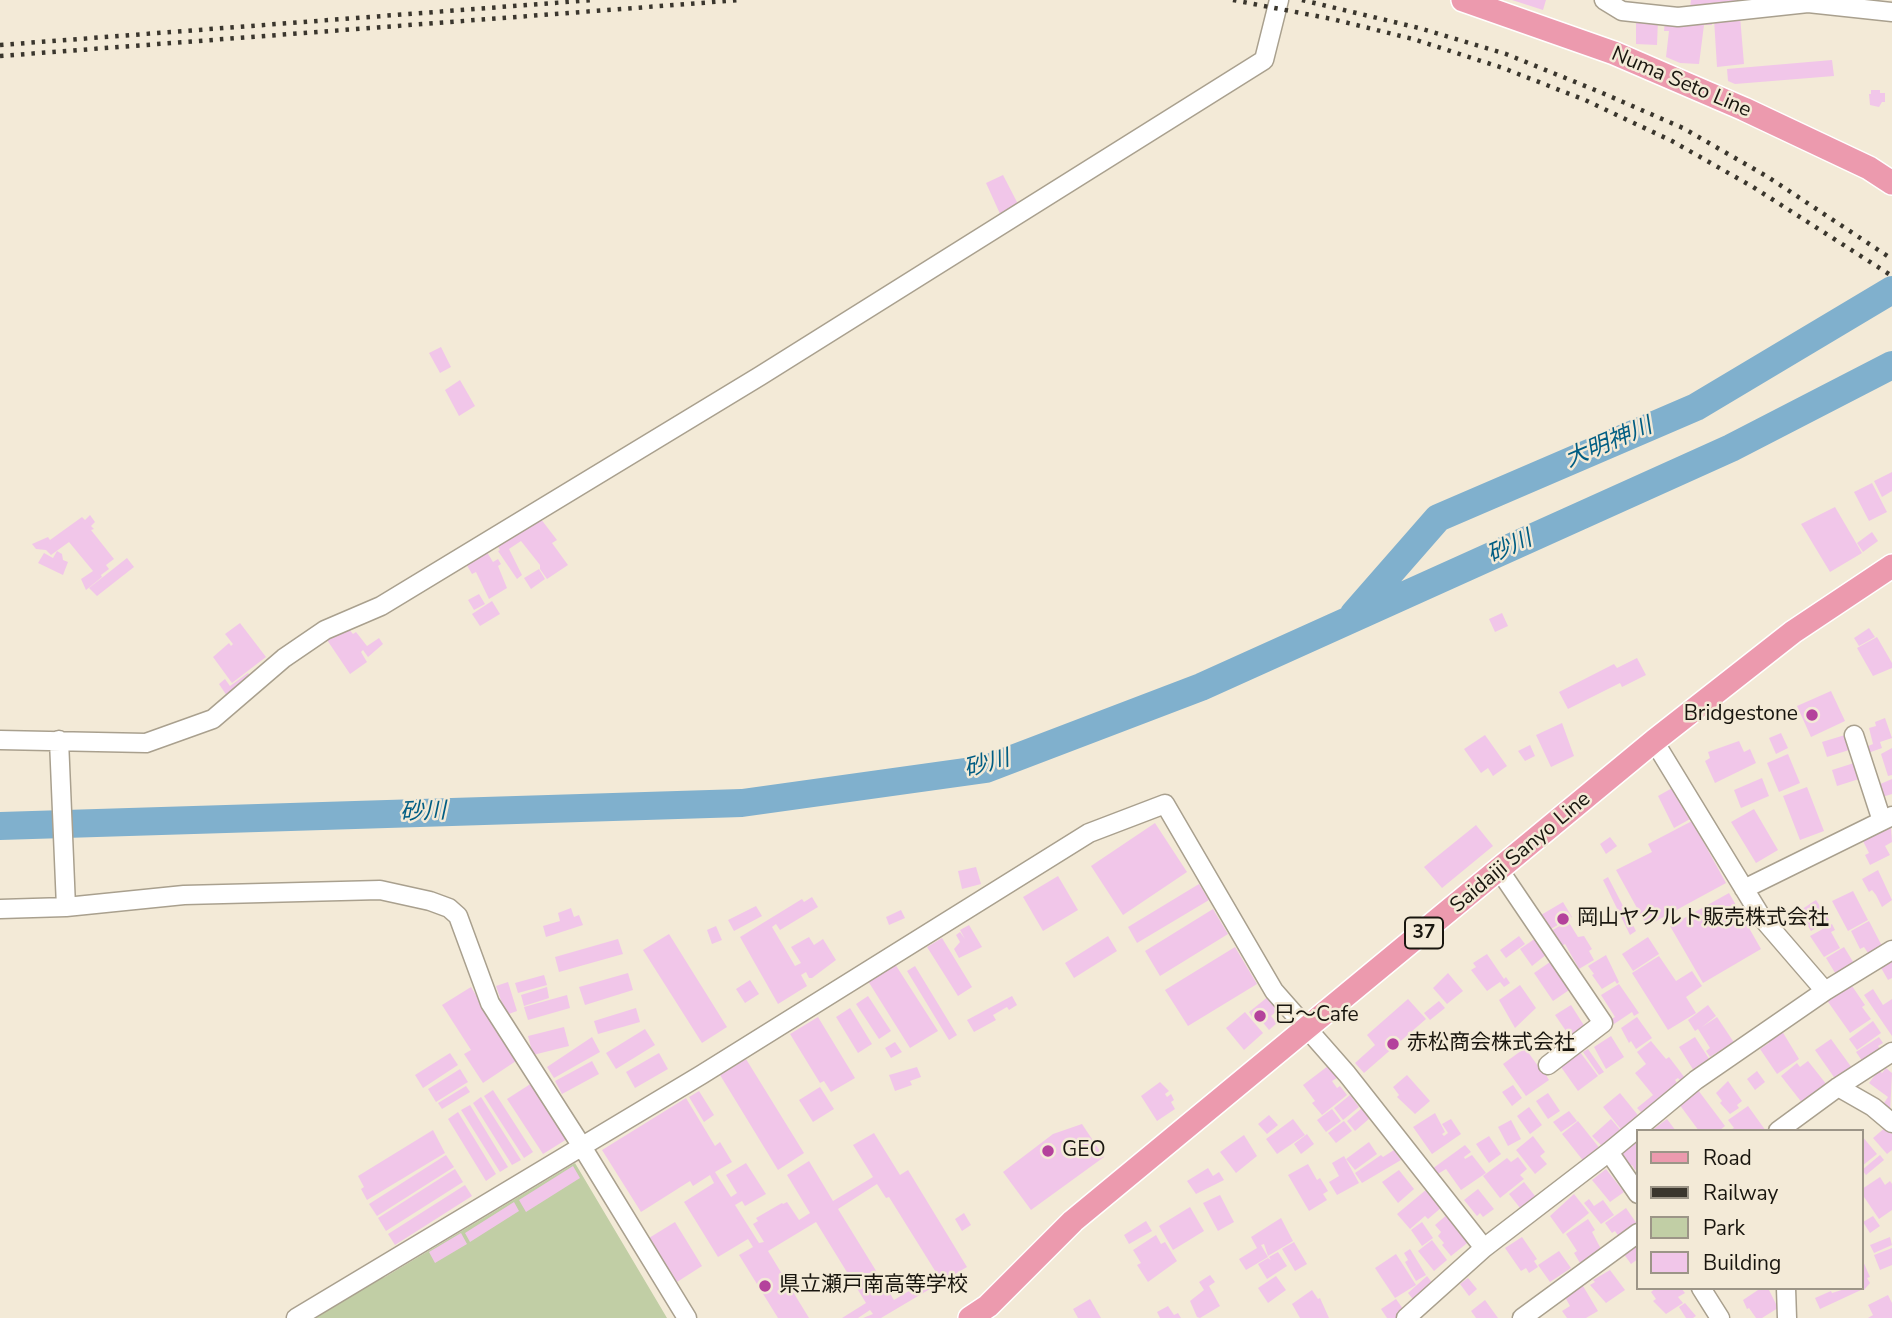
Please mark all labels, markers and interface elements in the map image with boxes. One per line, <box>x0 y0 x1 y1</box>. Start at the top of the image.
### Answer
street label: Numa Seto Line <box>1607 42 1755 124</box>
water label: 大明神川 <box>1561 413 1657 475</box>
water label: 砂川 <box>1483 526 1537 570</box>
place label: Bridgestone <box>1684 702 1798 728</box>
marker: Bridgestone <box>1804 707 1820 723</box>
water label: 砂川 <box>961 746 1013 784</box>
street label: Saidaiji Sanyo Line <box>1446 787 1596 919</box>
water label: 砂川 <box>400 798 446 828</box>
place label: 岡山ヤクルト販売株式会社 <box>1577 906 1829 932</box>
marker: 岡山ヤクルト販売株式会社 <box>1555 911 1571 927</box>
road number: 37 <box>1405 917 1443 948</box>
place label: 巳～Cafe <box>1274 1003 1359 1029</box>
marker: 巳～Cafe <box>1252 1008 1268 1024</box>
place label: 赤松商会株式会社 <box>1407 1031 1575 1057</box>
marker: 赤松商会株式会社 <box>1385 1036 1401 1052</box>
legend <box>1636 1129 1864 1290</box>
place label: GEO <box>1062 1138 1106 1164</box>
marker: GEO <box>1040 1143 1056 1159</box>
text: Road <box>1703 1144 1752 1172</box>
text: Railway <box>1703 1179 1778 1207</box>
text: Park <box>1703 1214 1745 1242</box>
text: Building <box>1703 1249 1781 1277</box>
place label: 県立瀬戸南高等学校 <box>779 1273 968 1299</box>
marker: 県立瀬戸南高等学校 <box>757 1278 773 1294</box>

